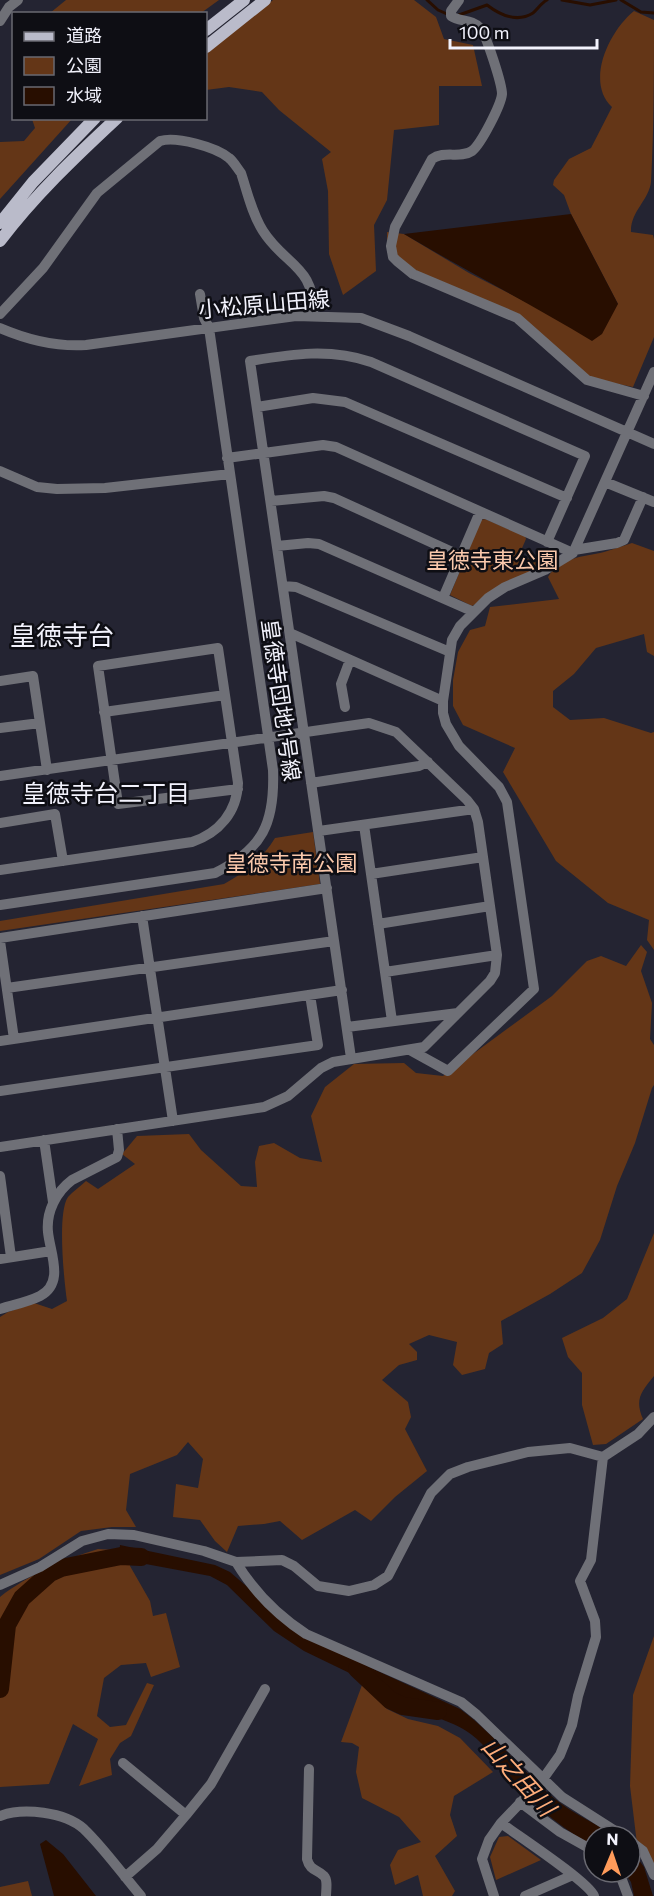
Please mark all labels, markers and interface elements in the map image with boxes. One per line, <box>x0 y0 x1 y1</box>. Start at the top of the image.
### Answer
legend <box>12 12 207 120</box>
scale bar <box>450 12 597 50</box>
text: 100 m <box>459 21 509 43</box>
text: 道路 <box>66 24 102 46</box>
text: 公園 <box>66 54 102 76</box>
text: 水域 <box>66 84 102 106</box>
street label: 小松原山田線 <box>197 284 331 323</box>
park label: 皇徳寺東公園 <box>426 546 558 573</box>
street label: 皇徳寺団地1号線 <box>257 617 306 783</box>
district label: 皇徳寺台 <box>10 619 114 650</box>
district label: 皇徳寺台二丁目 <box>22 778 190 807</box>
park label: 皇徳寺南公園 <box>225 849 357 876</box>
water label: 山之田川 <box>476 1731 564 1824</box>
north arrow <box>582 1824 642 1884</box>
text: N <box>606 1829 619 1848</box>

